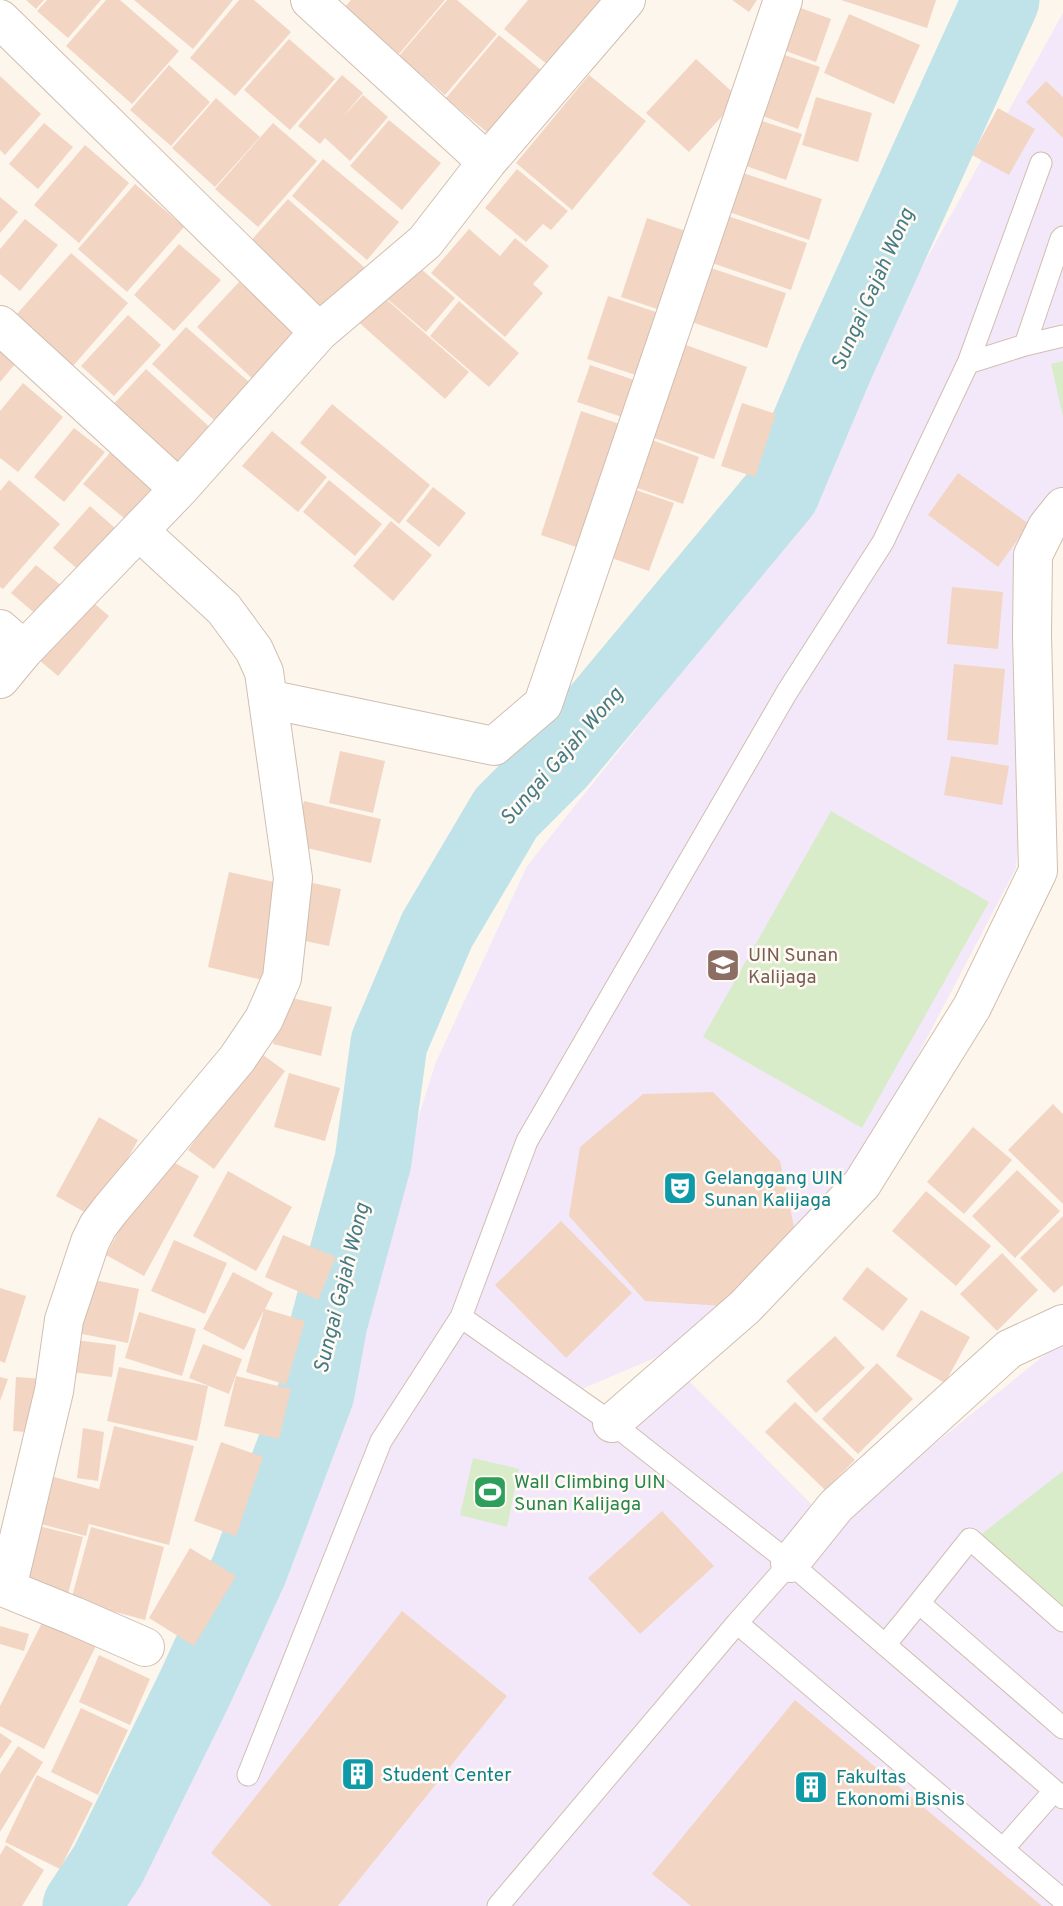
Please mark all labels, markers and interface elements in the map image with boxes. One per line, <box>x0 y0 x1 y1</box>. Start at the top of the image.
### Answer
water label: Sungai Gajah Wong <box>826 204 921 375</box>
water label: Sungai Gajah Wong <box>495 682 630 832</box>
place label: UIN Sunan Kalijaga <box>748 944 838 990</box>
school or university icon: UIN Sunan Kalijaga <box>704 946 742 984</box>
place label: Gelanggang UIN Sunan Kalijaga <box>704 1167 843 1213</box>
theatre icon: Gelanggang UIN Sunan Kalijaga <box>661 1169 699 1207</box>
water label: Sungai Gajah Wong <box>308 1200 377 1376</box>
place label: Wall Climbing UIN Sunan Kalijaga <box>514 1471 666 1517</box>
sports icon: Wall Climbing UIN Sunan Kalijaga <box>471 1473 509 1511</box>
building icon: Student Center <box>339 1755 377 1793</box>
place label: Student Center <box>382 1764 512 1788</box>
place label: Fakultas Ekonomi Bisnis <box>836 1766 965 1812</box>
building icon: Fakultas Ekonomi Bisnis <box>792 1768 830 1806</box>

